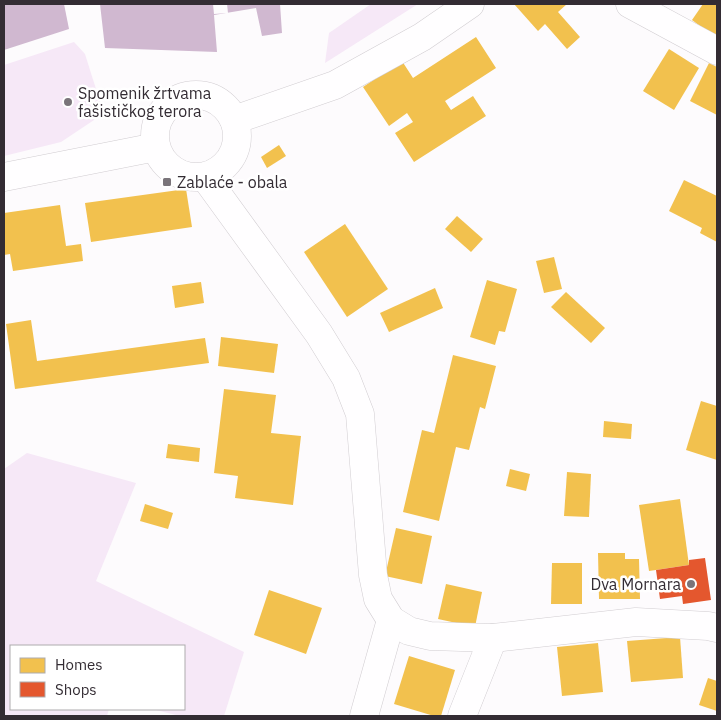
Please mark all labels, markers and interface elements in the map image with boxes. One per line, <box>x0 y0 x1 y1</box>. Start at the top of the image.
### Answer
place label: Spomenik žrtvama fašističkog terora <box>78 83 212 121</box>
marker: Spomenik žrtvama fašističkog terora <box>62 96 74 108</box>
place label: Zablaće - obala <box>177 172 288 192</box>
marker: Zablaće - obala <box>161 176 173 188</box>
place label: Dva Mornara <box>590 574 681 594</box>
marker: Dva Mornara <box>685 578 697 590</box>
legend <box>10 645 185 710</box>
text: Homes <box>55 655 103 674</box>
text: Shops <box>55 680 97 699</box>

